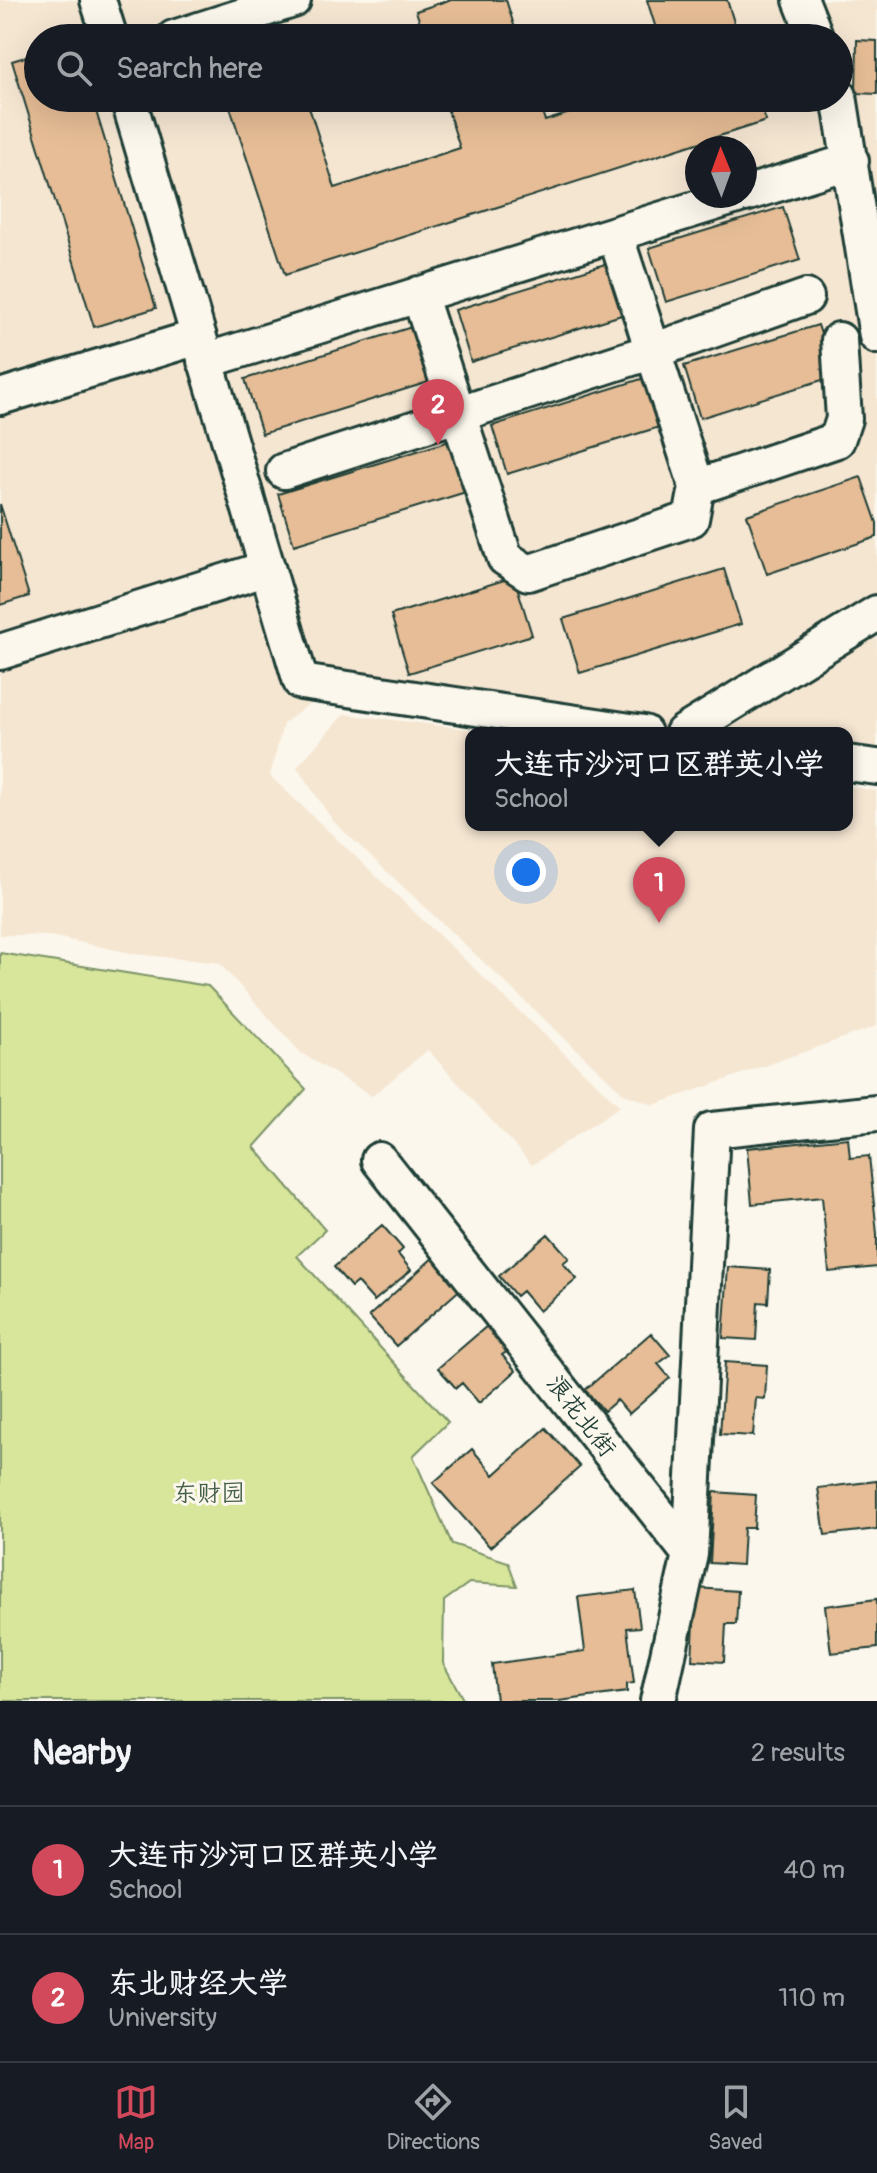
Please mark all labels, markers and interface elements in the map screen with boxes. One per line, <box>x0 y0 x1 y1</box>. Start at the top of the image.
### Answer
search box <box>24 24 853 112</box>
icon: search <box>52 46 96 90</box>
text: Search here <box>116 50 263 87</box>
north arrow <box>685 136 757 208</box>
pin: 2 <box>412 379 464 445</box>
popup <box>465 727 853 831</box>
text: 大连市沙河口区群英小学 <box>494 746 824 783</box>
text: School <box>494 783 569 815</box>
your location <box>506 852 546 892</box>
pin: 1 <box>633 857 685 923</box>
street label: 浪花北街 <box>540 1369 622 1463</box>
park label: 东财园 <box>173 1479 245 1508</box>
text: Nearby <box>32 1732 131 1775</box>
text: 2 results <box>751 1737 845 1769</box>
text: 大连市沙河口区群英小学 <box>108 1837 438 1874</box>
text: 1 <box>53 1854 63 1886</box>
text: 40 m <box>783 1854 845 1886</box>
text: School <box>108 1874 183 1906</box>
text: 东北财经大学 <box>108 1965 288 2002</box>
text: 2 <box>51 1982 65 2014</box>
text: 110 m <box>778 1982 845 2014</box>
text: University <box>108 2002 217 2034</box>
tab: Map <box>114 2080 158 2156</box>
tab: Directions <box>387 2080 480 2156</box>
tab: Saved <box>708 2080 763 2156</box>

